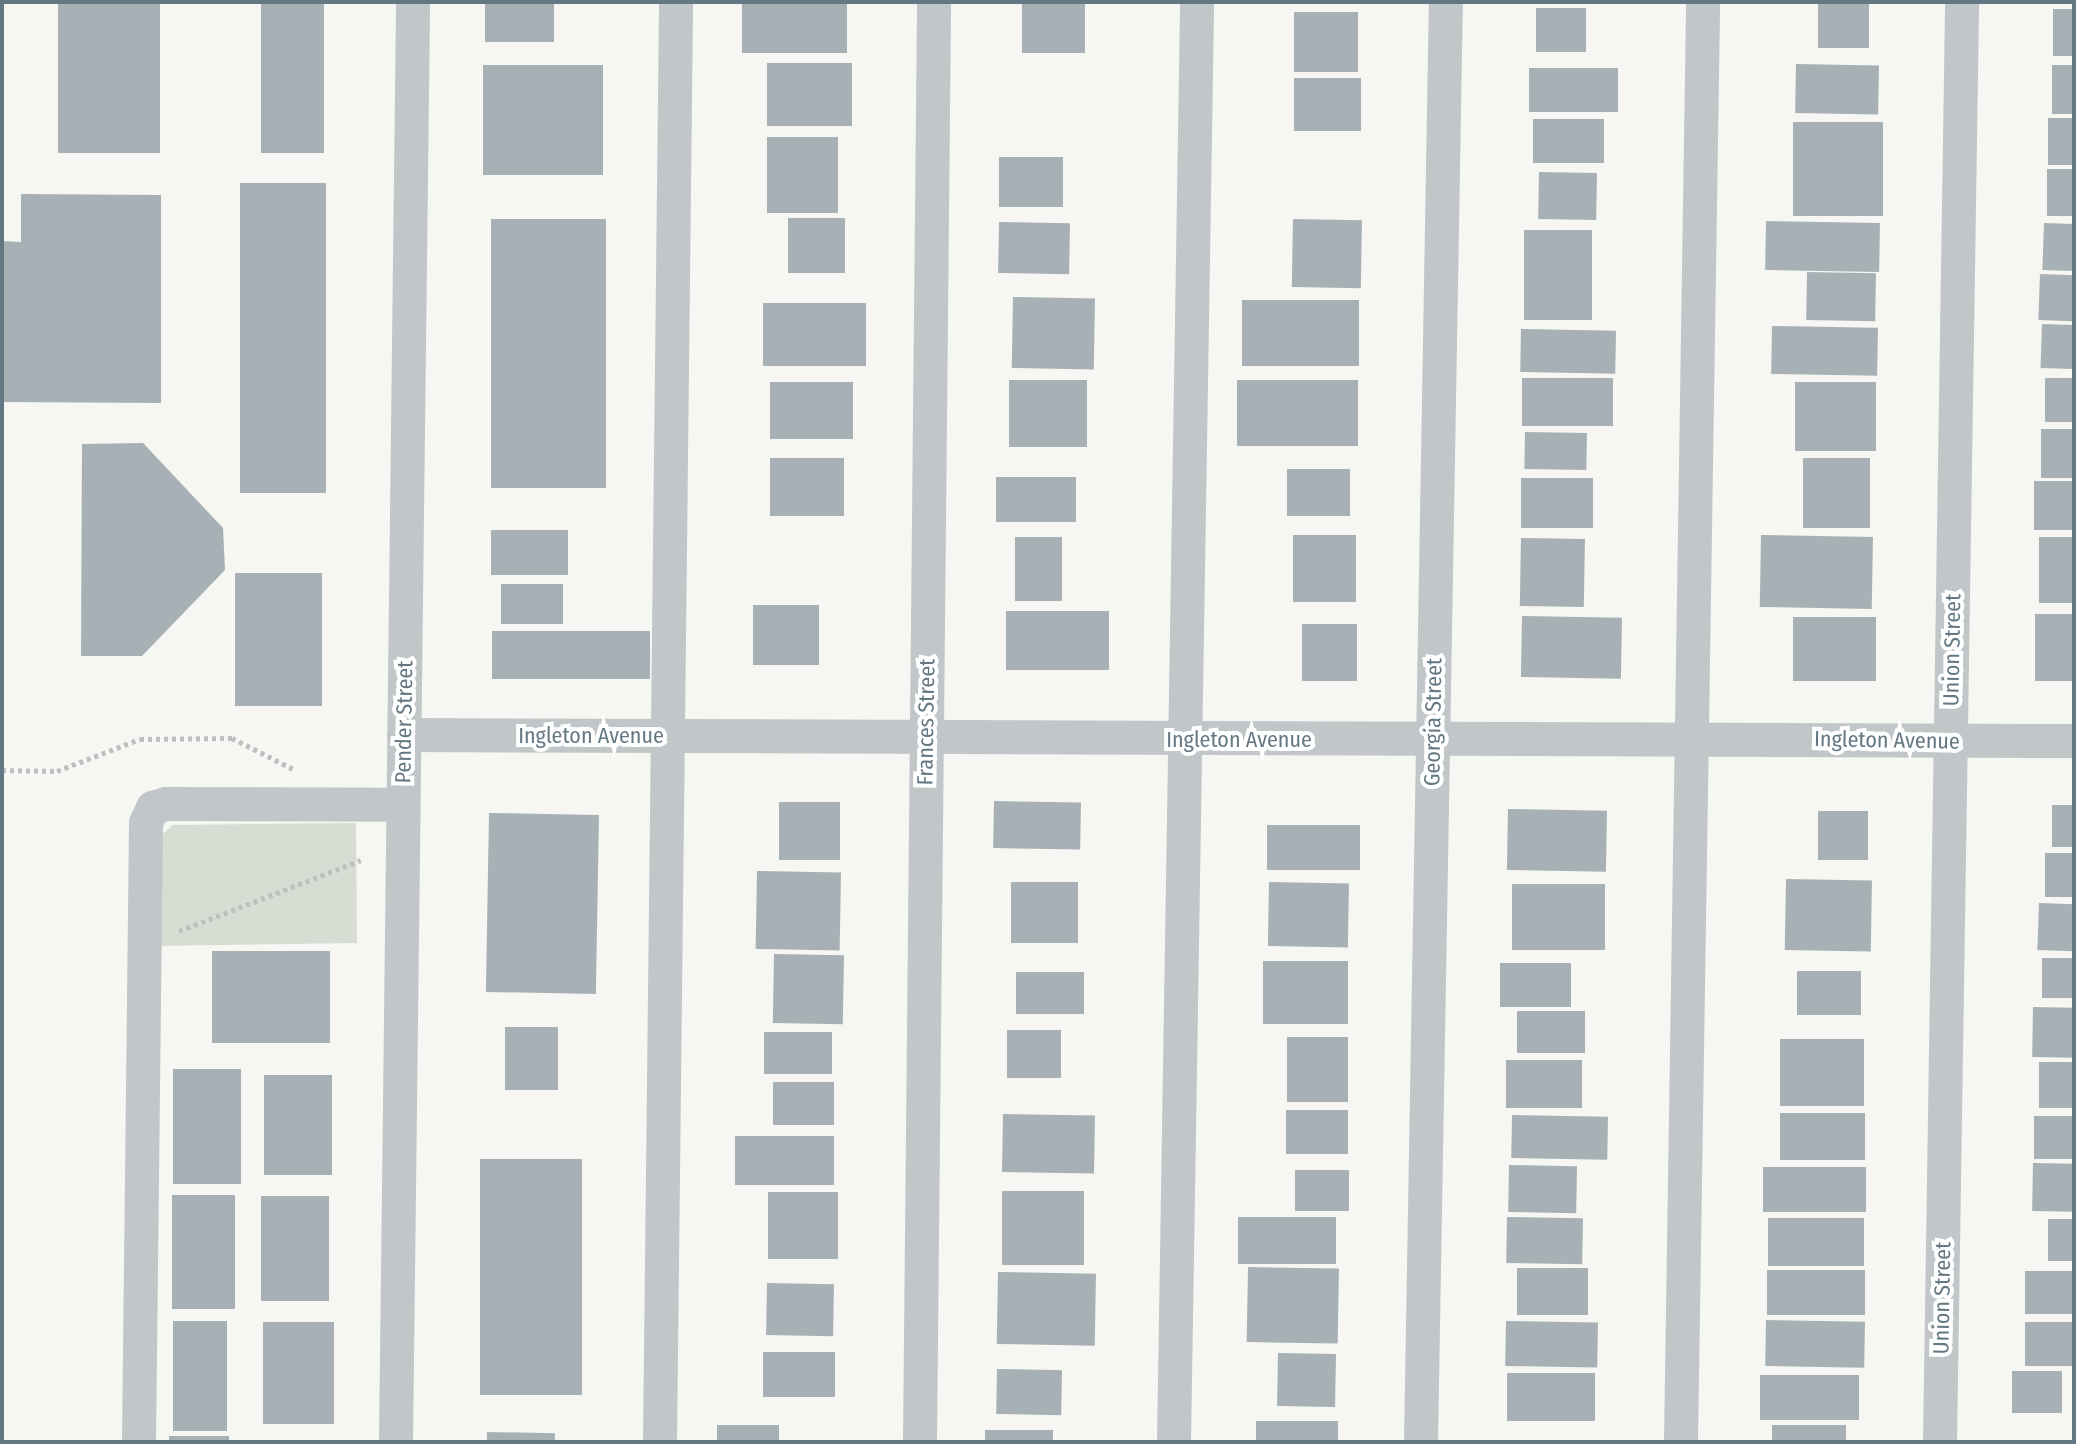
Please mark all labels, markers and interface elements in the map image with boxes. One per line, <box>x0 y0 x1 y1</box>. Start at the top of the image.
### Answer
street label: Union Street <box>1938 594 1966 706</box>
street label: Frances Street <box>912 658 940 786</box>
street label: Georgia Street <box>1419 658 1447 786</box>
street label: Pender Street <box>390 660 418 784</box>
street label: Ingleton Avenue <box>518 723 664 749</box>
street label: Ingleton Avenue <box>1814 726 1960 754</box>
street label: Ingleton Avenue <box>1166 727 1312 753</box>
street label: Union Street <box>1928 1242 1956 1354</box>

